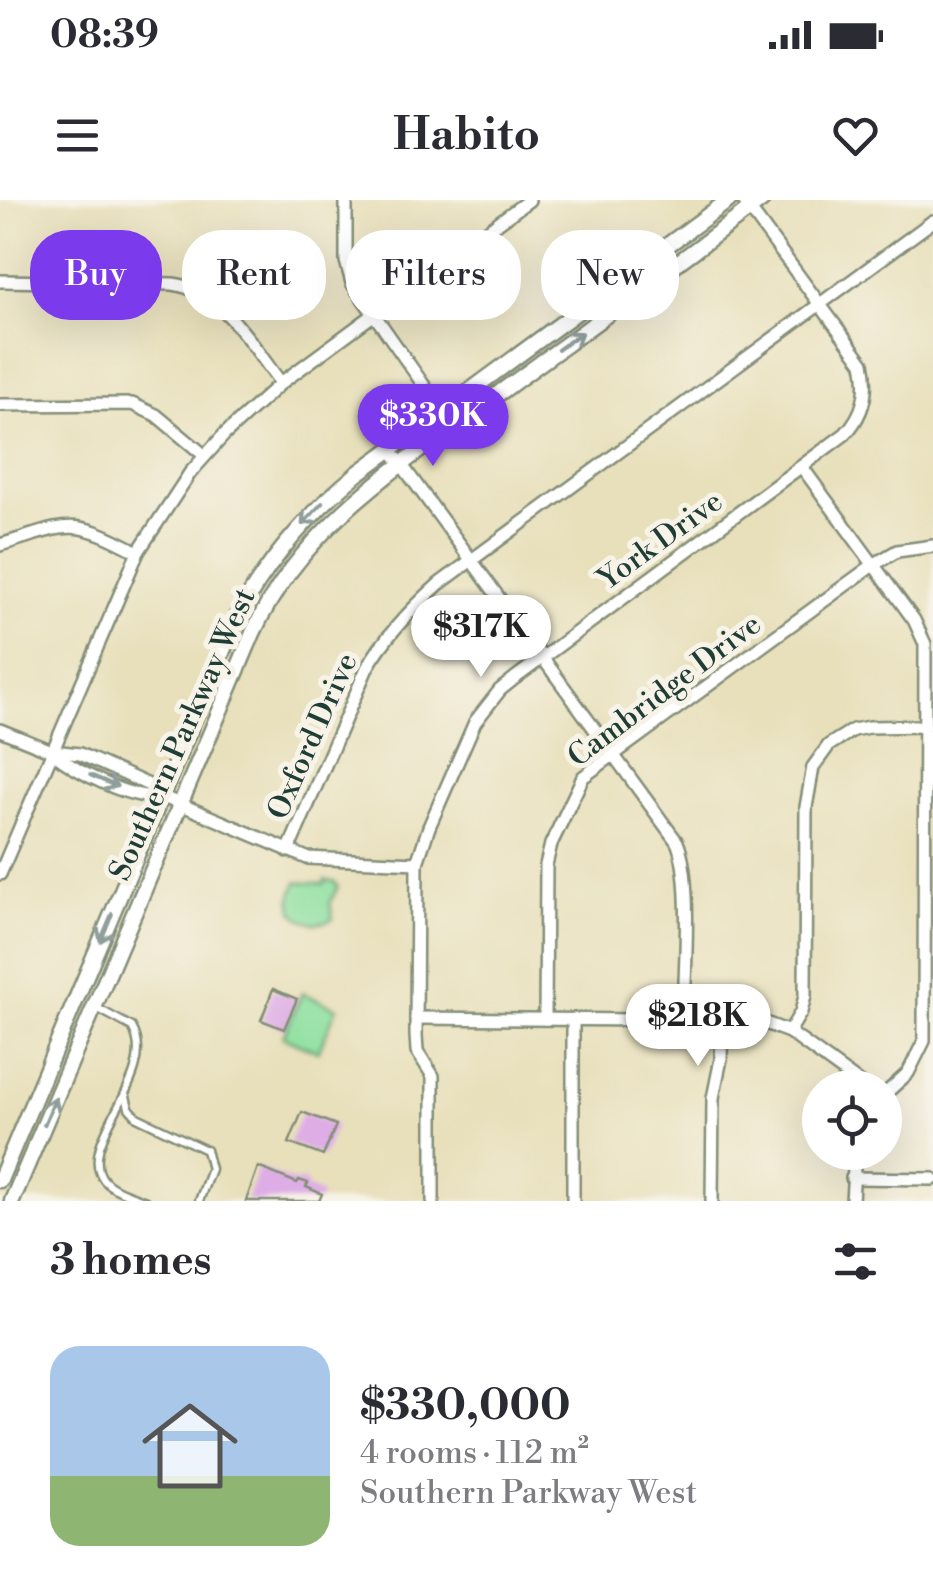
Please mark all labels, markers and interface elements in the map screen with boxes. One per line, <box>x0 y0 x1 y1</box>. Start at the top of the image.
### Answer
text: 08:39 <box>50 12 159 59</box>
text: Habito <box>393 107 540 164</box>
icon: menu <box>50 108 105 163</box>
icon: heart <box>828 108 883 163</box>
chip: Buy <box>30 230 162 320</box>
chip: Rent <box>182 230 326 320</box>
chip: Filters <box>346 230 521 320</box>
chip: New <box>541 230 679 320</box>
one-way arrow <box>556 331 583 352</box>
pin: $330K <box>363 384 503 469</box>
text: $330K <box>380 396 486 436</box>
street label: York Drive <box>589 483 730 600</box>
one-way arrow <box>300 502 324 526</box>
street label: Southern Parkway West <box>101 582 265 887</box>
pin: $317K <box>411 595 551 680</box>
street label: Cambridge Drive <box>560 606 769 776</box>
text: $317K <box>433 607 529 647</box>
street label: Oxford Drive <box>259 647 366 825</box>
one-way arrow <box>88 773 119 791</box>
one-way arrow <box>96 912 114 943</box>
pin: $218K <box>628 984 768 1069</box>
text: $218K <box>648 996 748 1036</box>
map controls <box>802 1070 902 1170</box>
button: locate <box>802 1070 902 1170</box>
one-way arrow <box>42 1096 60 1127</box>
icon: filters <box>828 1234 883 1289</box>
text: 3 homes <box>50 1235 212 1288</box>
text: $330,000 <box>360 1380 571 1433</box>
icon: home <box>130 1386 250 1506</box>
text: 4 rooms · 112 m² <box>360 1433 589 1473</box>
text: Southern Parkway West <box>360 1473 697 1513</box>

